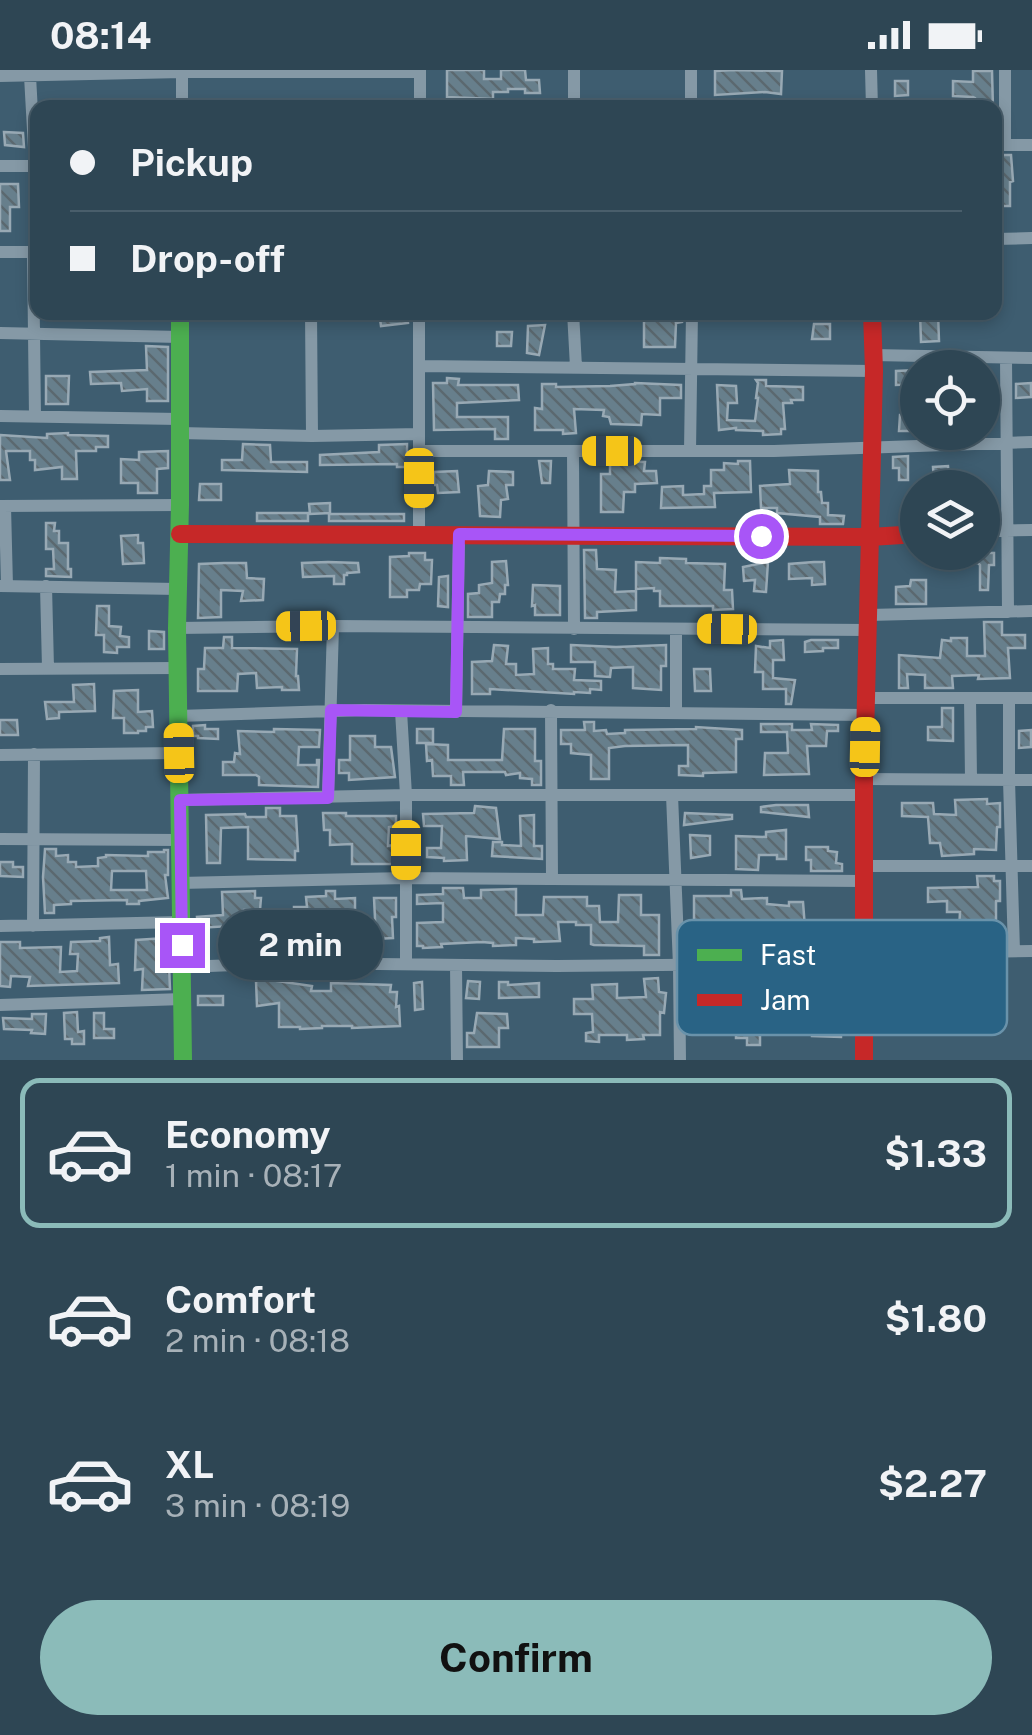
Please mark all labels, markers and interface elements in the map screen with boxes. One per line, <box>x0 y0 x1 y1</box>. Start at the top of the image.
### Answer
text: 08:14 <box>50 13 151 58</box>
text: Pickup <box>130 140 253 185</box>
text: Drop-off <box>130 236 285 281</box>
map controls <box>900 350 1000 570</box>
button: locate <box>900 350 1000 450</box>
car <box>582 436 642 466</box>
car <box>404 448 434 508</box>
button: layers <box>900 470 1000 570</box>
route start <box>739 514 784 559</box>
car <box>276 610 336 642</box>
car <box>697 613 757 645</box>
car <box>849 717 881 777</box>
car <box>163 723 195 783</box>
car <box>391 820 421 880</box>
callout: 2 min <box>217 910 382 980</box>
legend <box>677 920 1007 1035</box>
route end <box>160 923 205 968</box>
text: 2 min <box>259 926 342 963</box>
text: Fast <box>760 938 816 971</box>
text: Jam <box>760 983 811 1016</box>
icon: car <box>45 1108 135 1198</box>
text: Economy <box>165 1112 331 1157</box>
text: $1.33 <box>884 1131 987 1176</box>
text: 1 min · 08:17 <box>165 1157 342 1194</box>
icon: car <box>45 1273 135 1363</box>
text: Comfort <box>165 1277 316 1322</box>
text: $1.80 <box>885 1296 987 1341</box>
text: 2 min · 08:18 <box>165 1322 350 1359</box>
icon: car <box>45 1438 135 1528</box>
text: XL <box>165 1442 214 1487</box>
text: $2.27 <box>878 1461 987 1506</box>
text: 3 min · 08:19 <box>165 1487 350 1524</box>
button: Confirm <box>40 1600 992 1715</box>

